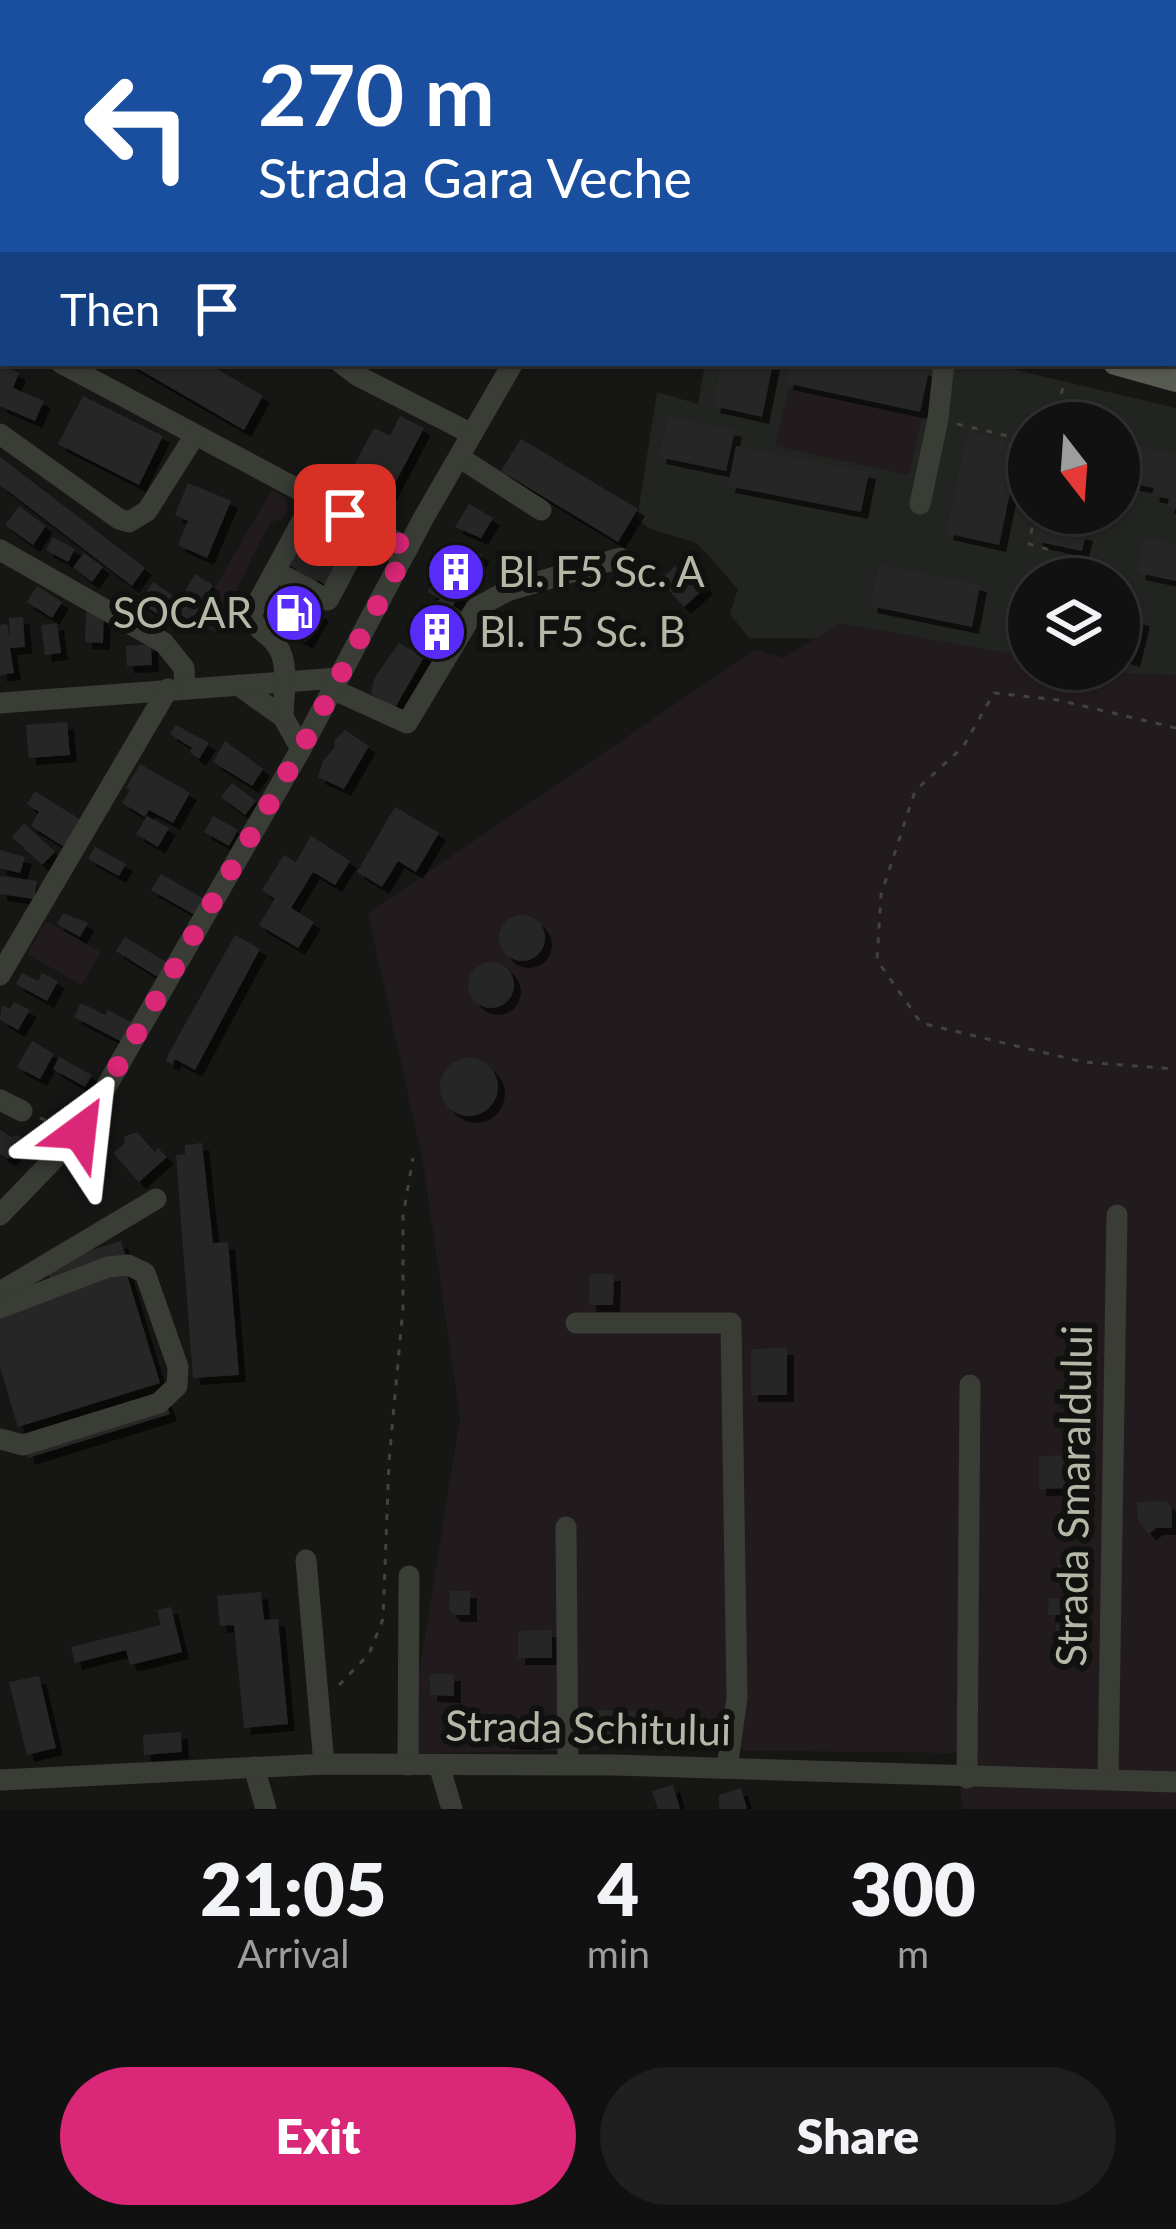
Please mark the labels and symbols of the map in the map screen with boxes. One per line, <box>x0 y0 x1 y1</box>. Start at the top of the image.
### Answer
north arrow <box>1008 402 1140 534</box>
pin <box>294 464 396 566</box>
building icon: Bl. F5 Sc. A <box>425 541 487 603</box>
place label: Bl. F5 Sc. A <box>498 546 705 596</box>
fuel station icon: SOCAR <box>263 582 325 644</box>
place label: SOCAR <box>113 587 253 637</box>
building icon: Bl. F5 Sc. B <box>406 601 468 663</box>
place label: Bl. F5 Sc. B <box>479 606 686 656</box>
position arrow <box>17 1069 143 1195</box>
street label: Strada Smaraldului <box>1045 1325 1101 1667</box>
street label: Strada Schitului <box>445 1700 731 1754</box>

